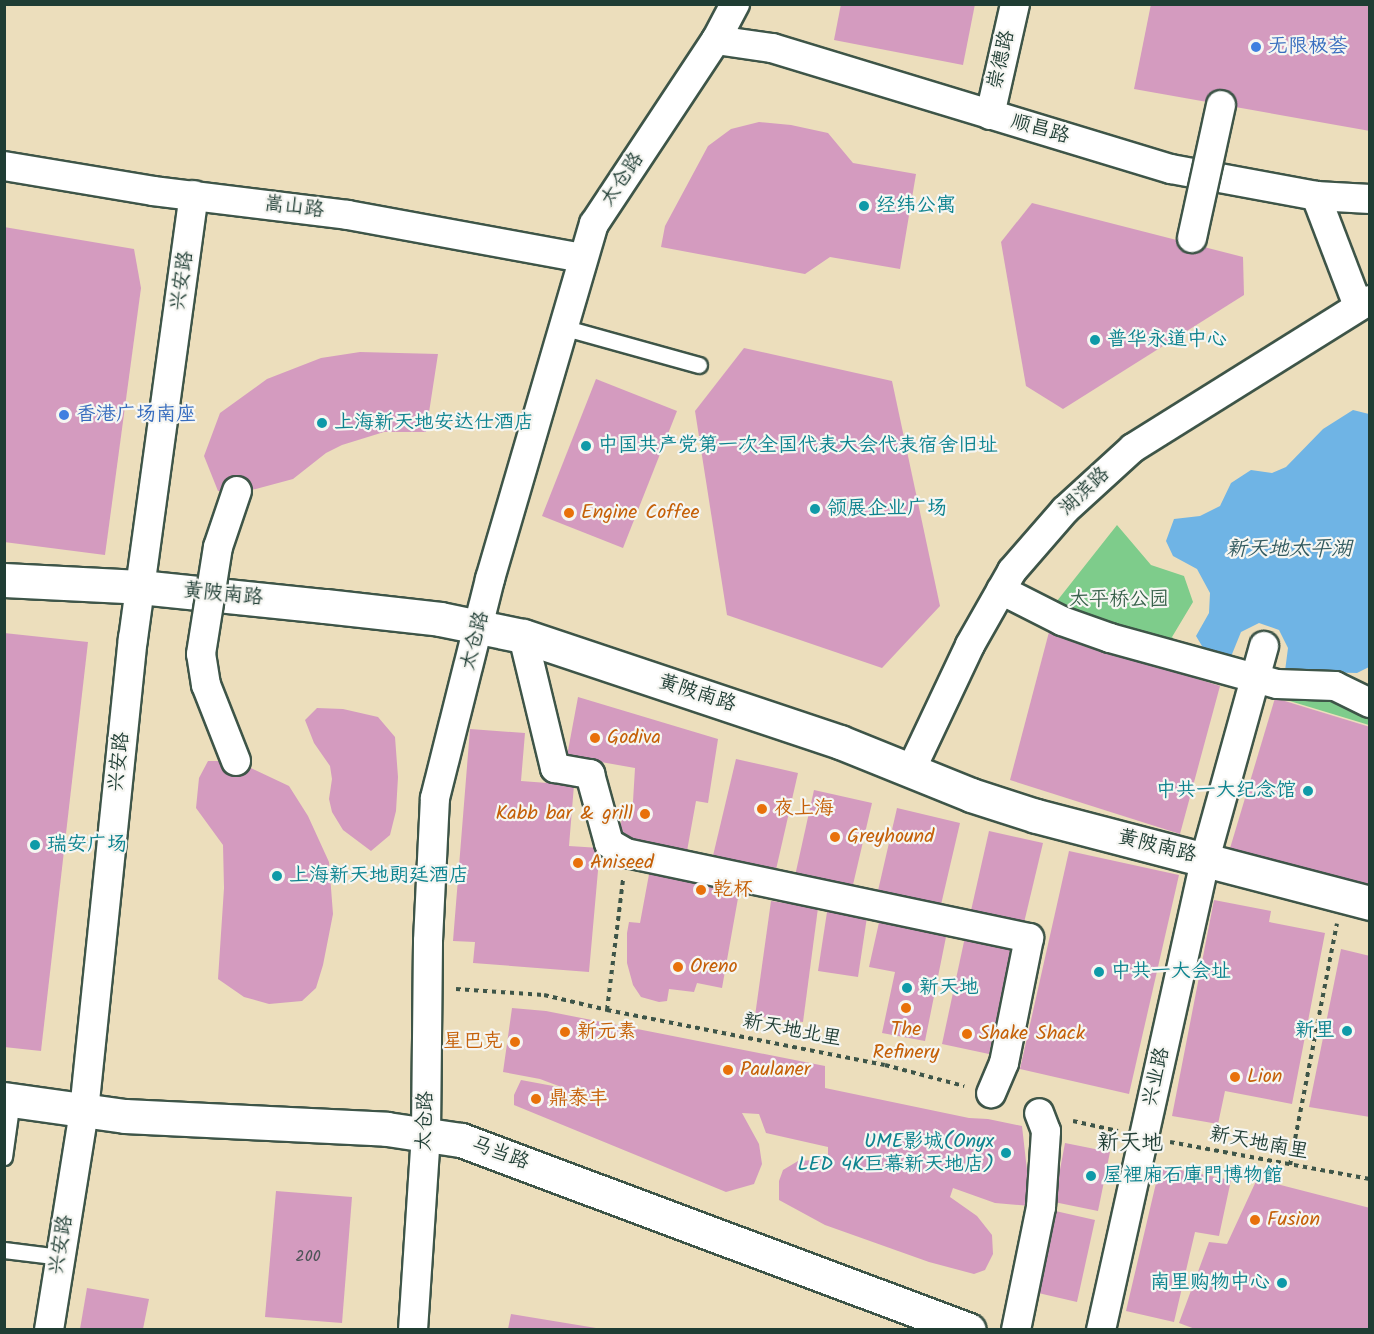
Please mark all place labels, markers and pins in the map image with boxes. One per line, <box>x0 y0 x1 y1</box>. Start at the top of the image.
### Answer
place label: 无限极荟 <box>1268 35 1348 59</box>
marker: 无限极荟 <box>1249 40 1263 54</box>
place label: 经纬公寓 <box>876 194 956 218</box>
marker: 经纬公寓 <box>857 199 871 213</box>
place label: 普华永道中心 <box>1107 328 1227 352</box>
marker: 普华永道中心 <box>1088 333 1102 347</box>
place label: 香港广场南座 <box>76 403 196 427</box>
marker: 香港广场南座 <box>57 408 71 422</box>
place label: 上海新天地安达仕酒店 <box>334 411 534 435</box>
marker: 上海新天地安达仕酒店 <box>315 416 329 430</box>
place label: 中国共产党第一次全国代表大会代表宿舍旧址 <box>598 434 998 458</box>
marker: 中国共产党第一次全国代表大会代表宿舍旧址 <box>579 439 593 453</box>
place label: 领展企业广场 <box>827 497 947 521</box>
place label: Engine Coffee <box>581 501 699 525</box>
marker: 领展企业广场 <box>808 502 822 516</box>
marker: Engine Coffee <box>562 506 576 520</box>
place label: Godiva <box>607 726 661 750</box>
marker: Godiva <box>588 731 602 745</box>
place label: 中共一大纪念馆 <box>1156 779 1296 803</box>
marker: 中共一大纪念馆 <box>1301 784 1315 798</box>
place label: 夜上海 <box>774 797 834 821</box>
place label: Kabb bar & grill <box>495 802 633 826</box>
marker: 夜上海 <box>755 802 769 816</box>
marker: Kabb bar & grill <box>638 807 652 821</box>
place label: Greyhound <box>847 825 934 849</box>
marker: Greyhound <box>828 830 842 844</box>
place label: 瑞安广场 <box>47 833 127 857</box>
marker: 瑞安广场 <box>28 838 42 852</box>
place label: Aniseed <box>590 851 654 875</box>
marker: Aniseed <box>571 856 585 870</box>
place label: 上海新天地朗廷酒店 <box>289 864 469 888</box>
marker: 上海新天地朗廷酒店 <box>270 869 284 883</box>
place label: 乾杯 <box>713 878 753 902</box>
marker: 乾杯 <box>694 883 708 897</box>
place label: Oreno <box>690 955 738 979</box>
marker: Oreno <box>671 960 685 974</box>
place label: 中共一大会址 <box>1111 960 1231 984</box>
marker: 中共一大会址 <box>1092 965 1106 979</box>
place label: 新天地 <box>919 976 979 1000</box>
marker: 新天地 <box>900 981 914 995</box>
marker: The Refinery <box>899 1001 913 1015</box>
place label: The Refinery <box>873 1018 939 1065</box>
place label: 新里 <box>1295 1019 1335 1043</box>
place label: 新元素 <box>577 1020 637 1044</box>
place label: Shake Shack <box>979 1022 1085 1046</box>
marker: 新里 <box>1340 1024 1354 1038</box>
marker: 新元素 <box>558 1025 572 1039</box>
marker: Shake Shack <box>960 1027 974 1041</box>
place label: 星巴克 <box>443 1030 503 1054</box>
marker: 星巴克 <box>508 1035 522 1049</box>
place label: Paulaner <box>740 1058 810 1082</box>
marker: Paulaner <box>721 1063 735 1077</box>
place label: Lion <box>1247 1065 1282 1089</box>
marker: Lion <box>1228 1070 1242 1084</box>
place label: 鼎泰丰 <box>548 1087 608 1111</box>
marker: 鼎泰丰 <box>529 1092 543 1106</box>
place label: UME影城(Onyx LED 4K巨幕新天地店) <box>798 1130 994 1177</box>
marker: UME影城(Onyx LED 4K巨幕新天地店) <box>999 1146 1013 1160</box>
place label: 屋裡廂石庫門博物館 <box>1103 1164 1283 1188</box>
marker: 屋裡廂石庫門博物館 <box>1084 1169 1098 1183</box>
place label: Fusion <box>1267 1208 1320 1232</box>
marker: Fusion <box>1248 1213 1262 1227</box>
place label: 南里购物中心 <box>1150 1271 1270 1295</box>
marker: 南里购物中心 <box>1275 1276 1289 1290</box>

